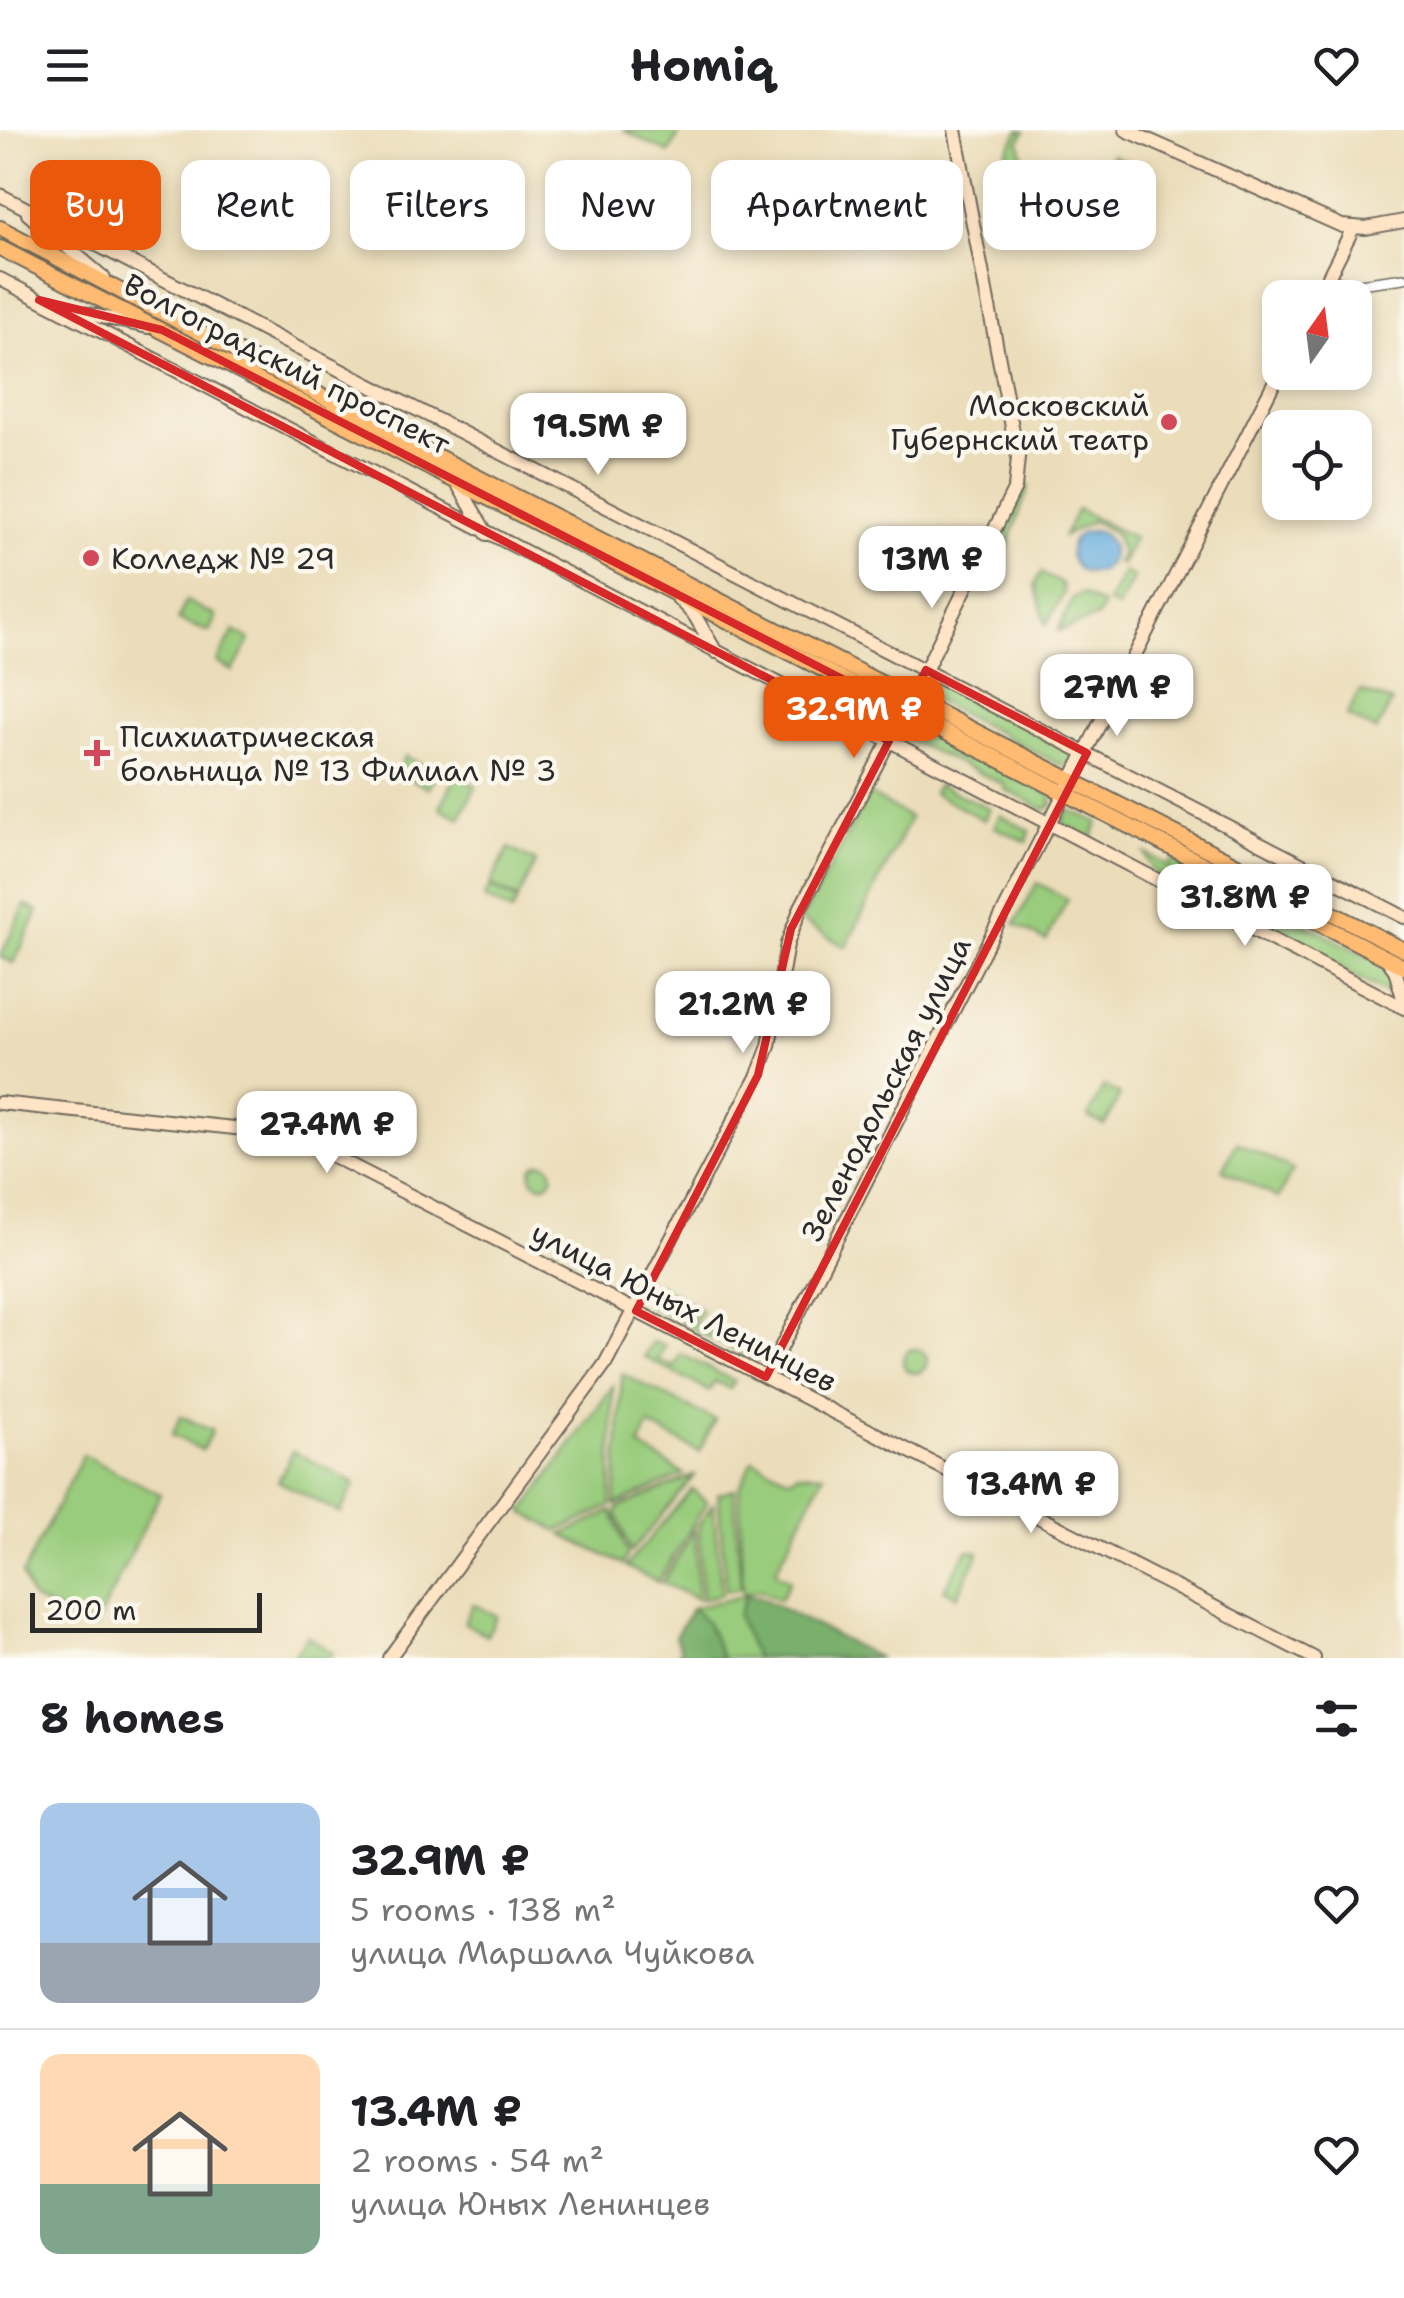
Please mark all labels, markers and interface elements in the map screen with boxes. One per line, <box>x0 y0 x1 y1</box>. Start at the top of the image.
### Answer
text: Homiq <box>630 35 774 95</box>
icon: menu <box>40 38 95 93</box>
icon: heart <box>1309 38 1364 93</box>
chip: Buy <box>30 160 161 250</box>
chip: Rent <box>181 160 330 250</box>
chip: Filters <box>350 160 525 250</box>
chip: New <box>545 160 691 250</box>
chip: Apartment <box>711 160 963 250</box>
chip: House <box>983 160 1156 250</box>
street label: Волгоградский проспект <box>117 264 458 465</box>
north arrow <box>1262 280 1372 390</box>
map controls <box>1262 280 1372 520</box>
place label: Московский Губернский театр <box>890 385 1149 460</box>
pin: 19.5M ₽ <box>506 393 690 478</box>
text: 19.5M ₽ <box>532 404 664 447</box>
button: locate <box>1262 410 1372 520</box>
marker: Московский Губернский театр <box>1158 411 1180 433</box>
pin: 13M ₽ <box>862 526 1002 611</box>
text: 13M ₽ <box>881 537 983 580</box>
place label: Колледж № 29 <box>111 538 335 579</box>
marker: Колледж № 29 <box>80 547 102 569</box>
pin: 27M ₽ <box>1047 654 1187 739</box>
text: 27M ₽ <box>1062 665 1172 708</box>
pin: 32.9M ₽ <box>762 676 946 761</box>
text: 32.9M ₽ <box>785 687 923 730</box>
place label: Психиатрическая больница № 13 Филиал № 3 <box>120 716 557 791</box>
marker: Психиатрическая больница № 13 Филиал № 3 <box>84 740 110 766</box>
pin: 31.8M ₽ <box>1153 864 1337 949</box>
text: 31.8M ₽ <box>1179 875 1311 918</box>
street label: Зеленодольская улица <box>791 929 981 1248</box>
pin: 21.2M ₽ <box>651 971 835 1056</box>
text: 21.2M ₽ <box>677 982 809 1025</box>
pin: 27.4M ₽ <box>235 1091 419 1176</box>
text: 27.4M ₽ <box>259 1102 395 1145</box>
street label: улица Юных Ленинцев <box>524 1212 844 1402</box>
pin: 13.4M ₽ <box>939 1451 1123 1536</box>
text: 13.4M ₽ <box>965 1462 1097 1505</box>
scale bar <box>30 1588 262 1632</box>
text: 200 m <box>45 1591 136 1629</box>
text: 8 homes <box>40 1690 225 1746</box>
icon: filters <box>1309 1691 1364 1746</box>
text: 32.9M ₽ <box>350 1832 530 1888</box>
icon: home <box>120 1843 240 1963</box>
icon: heart <box>1309 1876 1364 1931</box>
text: 5 rooms · 138 m² <box>350 1888 616 1931</box>
text: улица Маршала Чуйкова <box>350 1931 754 1974</box>
text: 13.4M ₽ <box>350 2083 522 2139</box>
icon: home <box>120 2094 240 2214</box>
icon: heart <box>1309 2127 1364 2182</box>
text: 2 rooms · 54 m² <box>350 2139 604 2182</box>
text: улица Юных Ленинцев <box>350 2182 710 2225</box>

